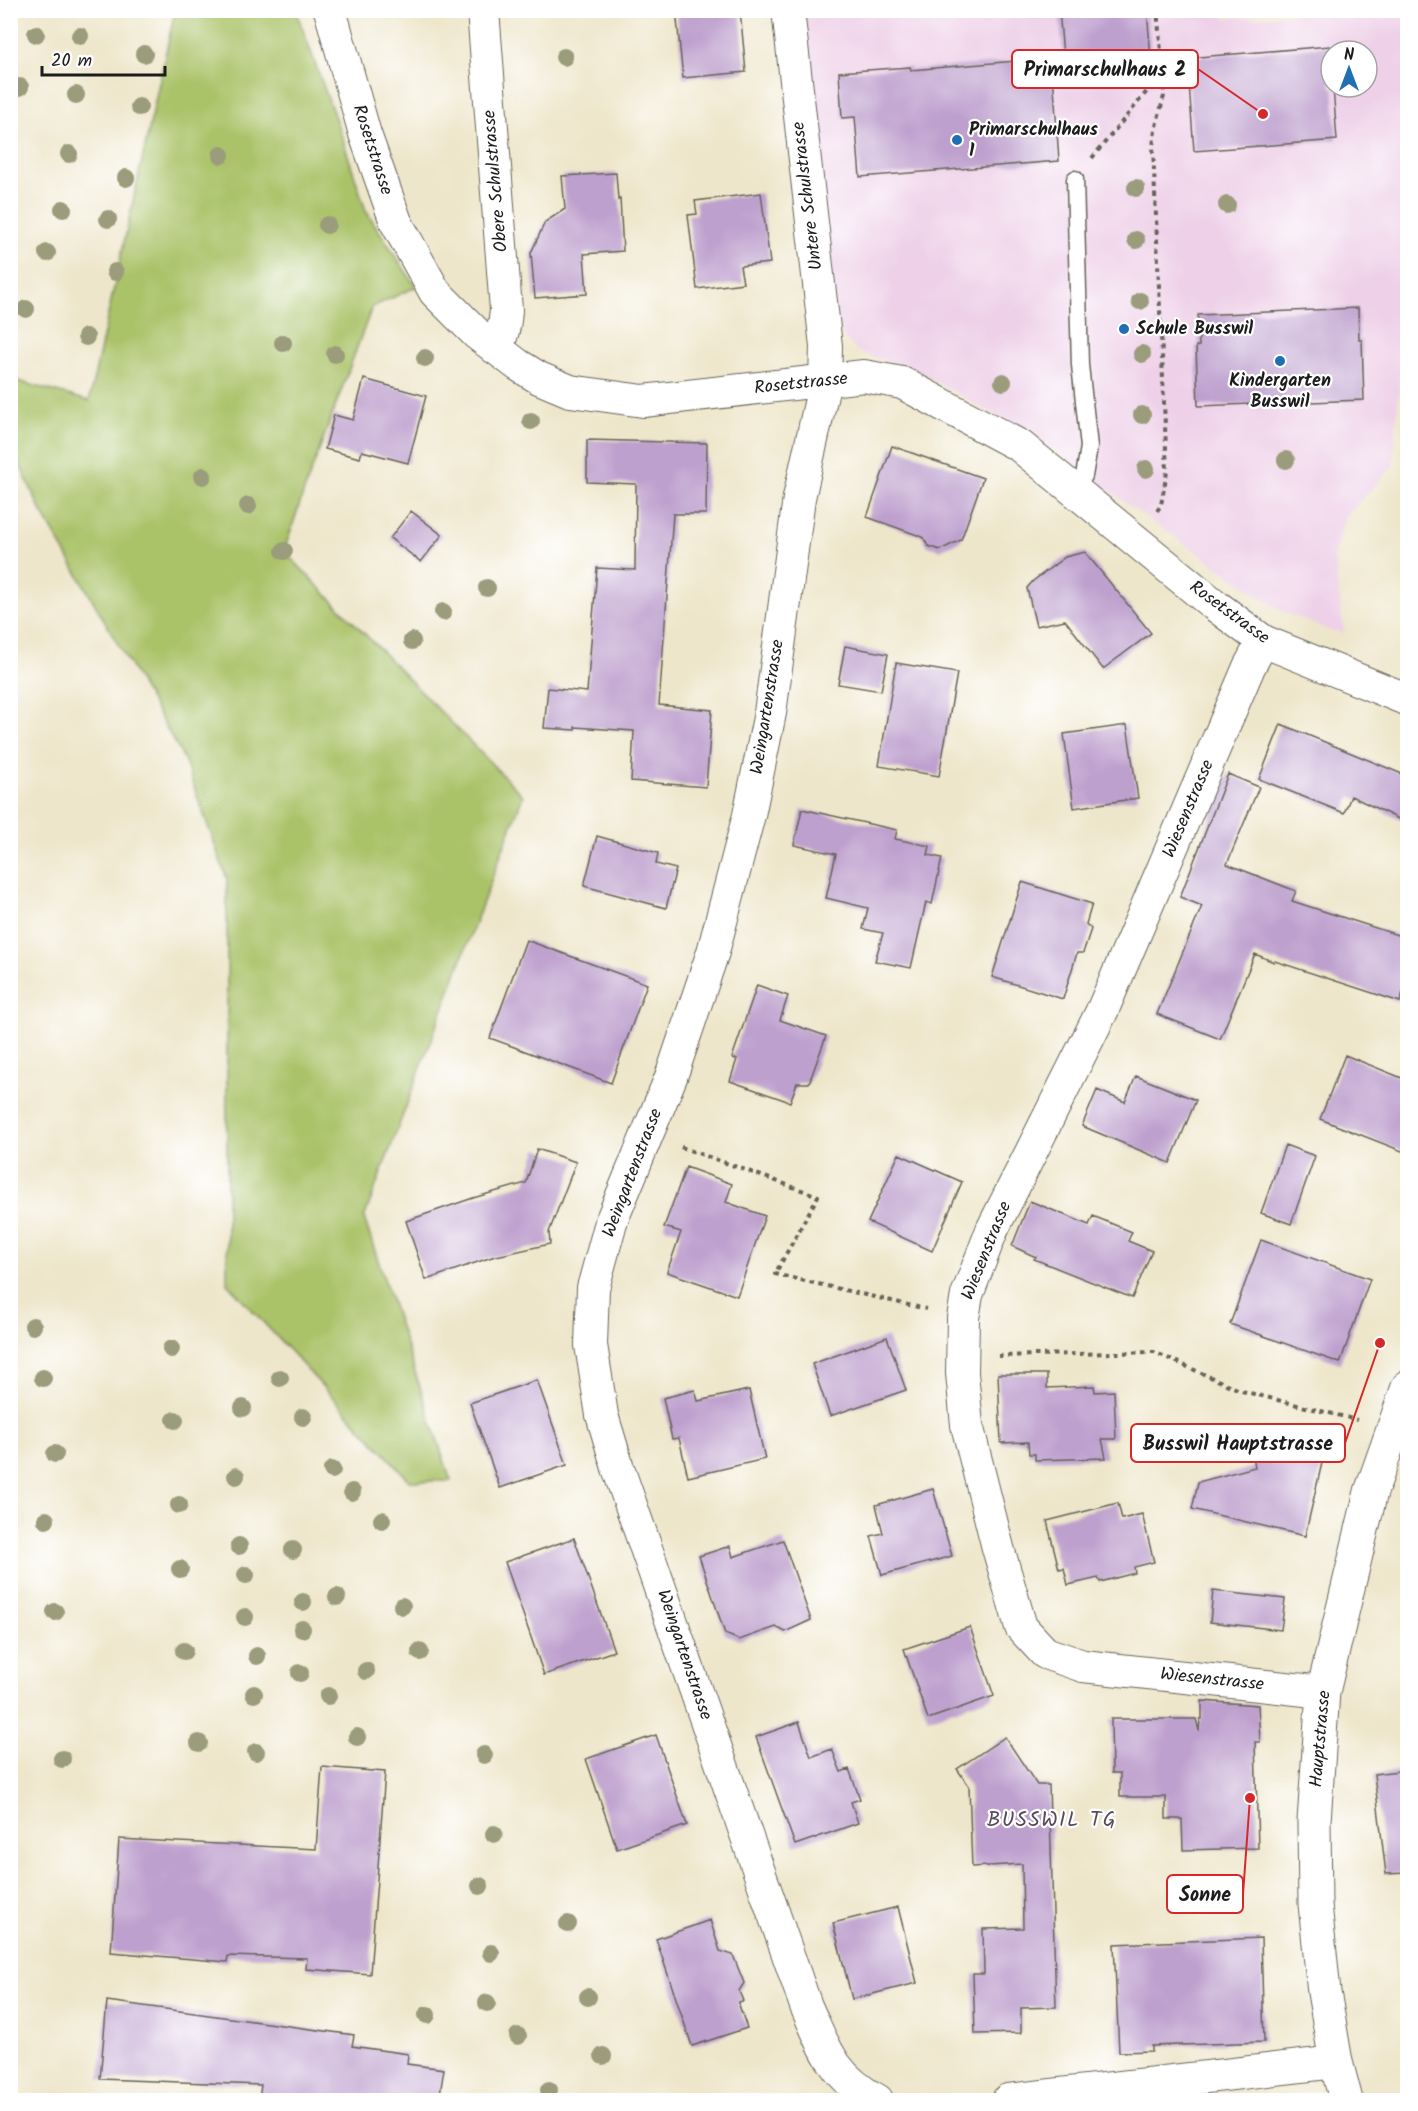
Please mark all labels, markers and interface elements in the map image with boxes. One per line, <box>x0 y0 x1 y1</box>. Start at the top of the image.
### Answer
scale bar <box>42 39 165 77</box>
north arrow <box>1319 39 1379 99</box>
text: N <box>1344 43 1354 68</box>
text: 20 m <box>51 47 92 76</box>
callout: Primarschulhaus 2 <box>1012 50 1198 88</box>
text: Primarschulhaus 2 <box>1024 55 1186 87</box>
street label: Rosetstrasse <box>344 101 400 199</box>
street label: Obere Schulstrasse <box>475 109 517 253</box>
place label: Primarschulhaus 1 <box>969 116 1098 166</box>
street label: Untere Schulstrasse <box>785 120 831 272</box>
marker: Primarschulhaus 1 <box>950 133 964 147</box>
place label: Schule Busswil <box>1136 315 1253 344</box>
marker: Schule Busswil <box>1117 322 1131 336</box>
marker: Kindergarten Busswil <box>1273 354 1287 368</box>
street label: Rosetstrasse <box>753 365 849 403</box>
place label: Kindergarten Busswil <box>1229 367 1331 417</box>
street label: Rosetstrasse <box>1183 574 1275 652</box>
street label: Weingartenstrasse <box>743 637 793 777</box>
street label: Wiesenstrasse <box>1155 755 1223 863</box>
street label: Weingartenstrasse <box>595 1104 671 1242</box>
street label: Wiesenstrasse <box>954 1197 1020 1305</box>
callout: Busswil Hauptstrasse <box>1131 1424 1345 1462</box>
text: Busswil Hauptstrasse <box>1143 1429 1333 1461</box>
street label: Weingartenstrasse <box>648 1586 720 1724</box>
street label: Wiesenstrasse <box>1159 1660 1265 1700</box>
street label: Hauptstrasse <box>1302 1689 1340 1789</box>
district label: BUSSWIL TG <box>987 1804 1117 1837</box>
callout: Sonne <box>1167 1875 1243 1913</box>
text: Sonne <box>1179 1880 1231 1912</box>

